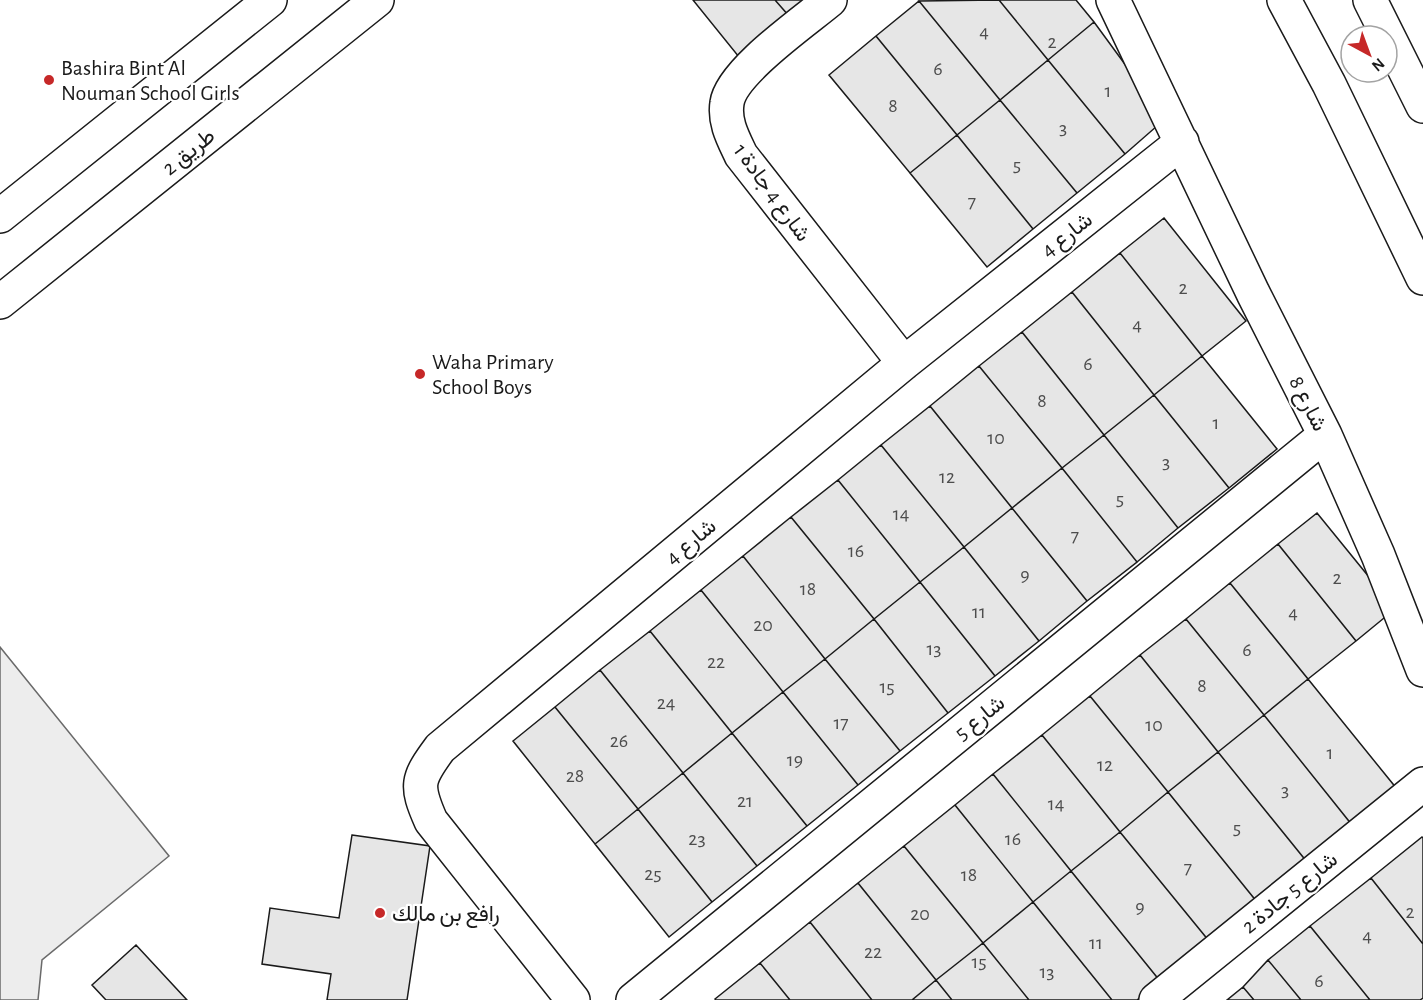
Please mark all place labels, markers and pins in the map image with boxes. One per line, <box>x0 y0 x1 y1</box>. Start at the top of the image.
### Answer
place label: Bashira Bint Al Nouman School Girls <box>61 57 240 104</box>
marker: Bashira Bint Al Nouman School Girls <box>42 73 56 87</box>
place label: Waha Primary School Boys <box>432 351 554 398</box>
marker: Waha Primary School Boys <box>413 367 427 381</box>
place label: رافع بن مالك <box>392 903 500 928</box>
marker: رافع بن مالك <box>373 906 387 920</box>

